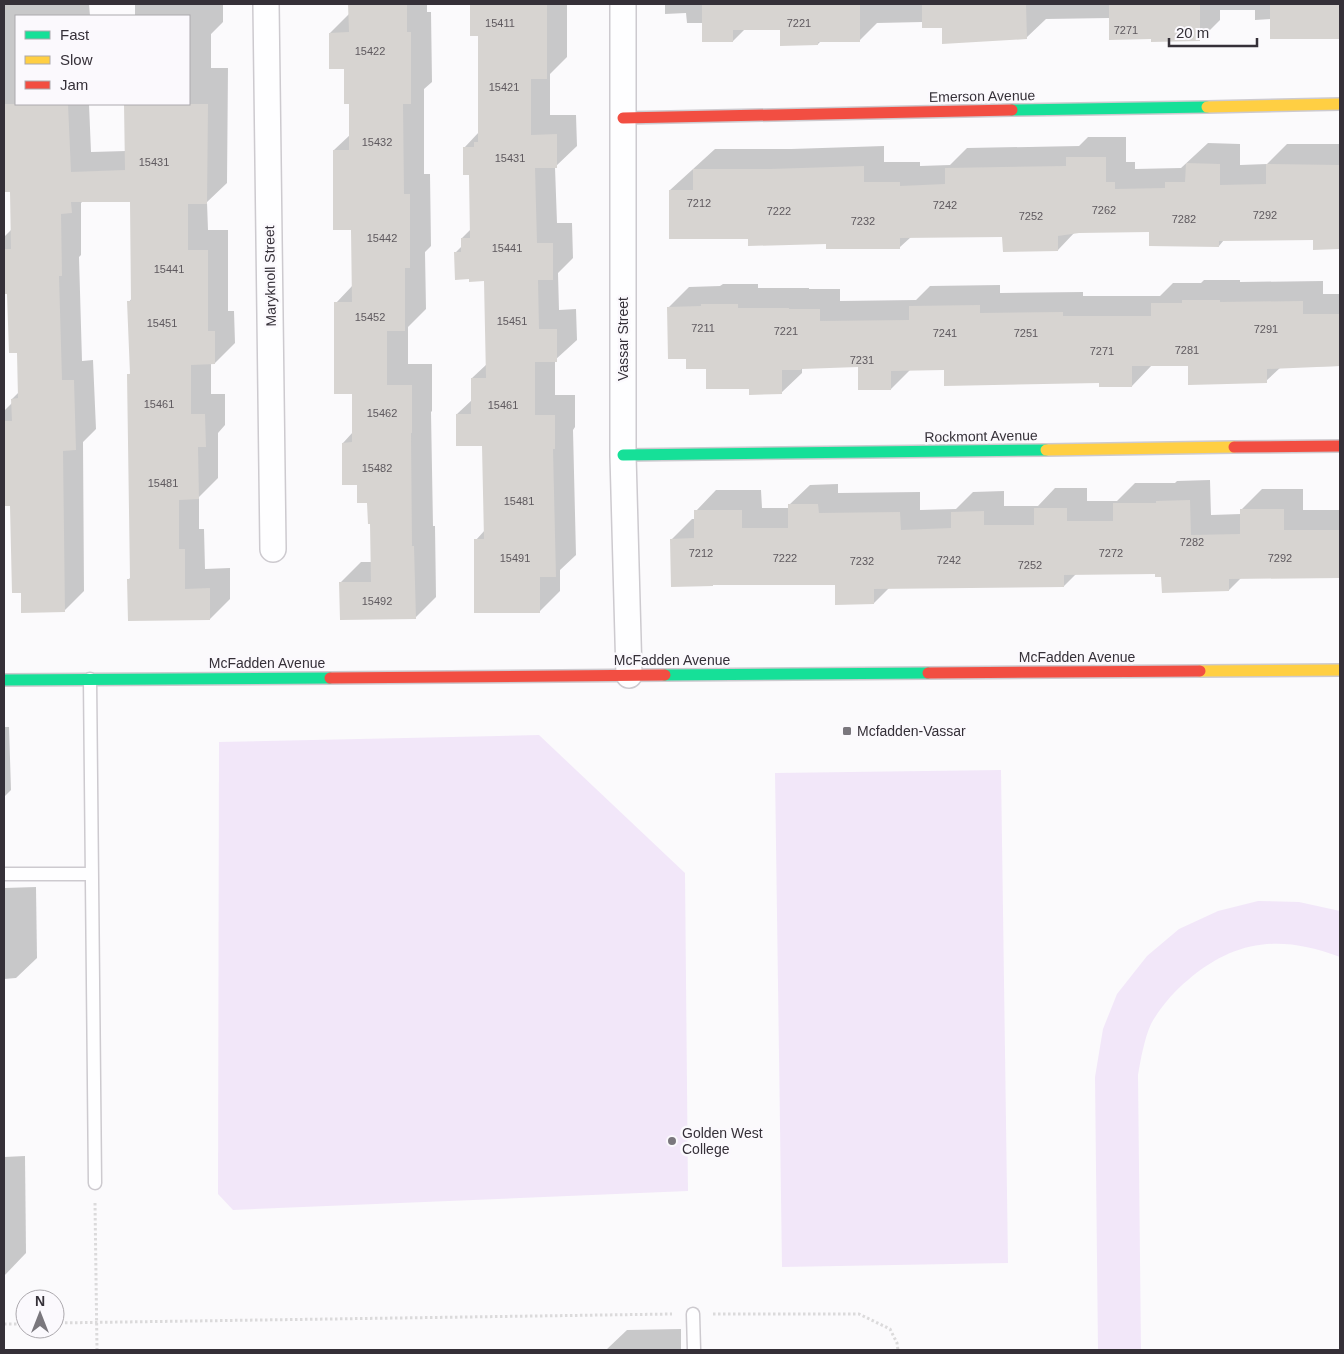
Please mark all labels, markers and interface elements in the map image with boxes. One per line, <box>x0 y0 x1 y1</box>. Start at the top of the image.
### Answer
legend <box>15 15 190 105</box>
scale bar <box>1169 15 1256 47</box>
house number: 15411 <box>485 17 515 29</box>
house number: 7221 <box>787 17 811 29</box>
house number: 7271 <box>1114 24 1138 36</box>
text: 20 m <box>1176 24 1209 41</box>
text: Fast <box>60 26 90 43</box>
house number: 15422 <box>355 45 385 57</box>
text: Slow <box>60 51 93 68</box>
text: Jam <box>60 76 88 93</box>
house number: 15421 <box>489 81 519 93</box>
street label: Emerson Avenue <box>929 87 1036 105</box>
house number: 15432 <box>362 136 392 148</box>
house number: 15431 <box>495 152 525 164</box>
house number: 15431 <box>139 156 169 168</box>
house number: 7212 <box>687 197 711 209</box>
house number: 7242 <box>933 199 957 211</box>
house number: 7262 <box>1092 204 1116 216</box>
house number: 7222 <box>767 205 791 217</box>
house number: 7292 <box>1253 209 1277 221</box>
house number: 7252 <box>1019 210 1043 222</box>
house number: 7282 <box>1172 213 1196 225</box>
house number: 7232 <box>851 215 875 227</box>
street label: Maryknoll Street <box>261 225 279 327</box>
house number: 15442 <box>367 232 397 244</box>
house number: 15441 <box>492 242 522 254</box>
house number: 15441 <box>154 263 184 275</box>
street label: Vassar Street <box>615 297 631 381</box>
house number: 15452 <box>355 311 385 323</box>
house number: 15451 <box>497 315 527 327</box>
house number: 15451 <box>147 317 177 329</box>
house number: 7211 <box>691 322 715 334</box>
house number: 7291 <box>1254 323 1278 335</box>
house number: 7221 <box>774 325 798 337</box>
house number: 7241 <box>933 327 957 339</box>
house number: 7251 <box>1014 327 1038 339</box>
house number: 7281 <box>1175 344 1199 356</box>
house number: 7271 <box>1090 345 1114 357</box>
house number: 7231 <box>850 354 874 366</box>
house number: 15461 <box>144 398 174 410</box>
house number: 15461 <box>488 399 518 411</box>
house number: 15462 <box>367 407 397 419</box>
street label: Rockmont Avenue <box>924 427 1038 445</box>
house number: 15482 <box>362 462 392 474</box>
house number: 15481 <box>148 477 178 489</box>
house number: 15481 <box>504 495 534 507</box>
house number: 7282 <box>1180 536 1204 548</box>
house number: 7212 <box>689 547 713 559</box>
house number: 7272 <box>1099 547 1123 559</box>
house number: 15491 <box>500 552 530 564</box>
house number: 7222 <box>773 552 797 564</box>
house number: 7292 <box>1268 552 1292 564</box>
house number: 7242 <box>937 554 961 566</box>
house number: 7232 <box>850 555 874 567</box>
house number: 7252 <box>1018 559 1042 571</box>
house number: 15492 <box>362 595 392 607</box>
street label: McFadden Avenue <box>1019 649 1135 665</box>
street label: McFadden Avenue <box>614 652 730 668</box>
street label: McFadden Avenue <box>209 655 325 671</box>
place label: Mcfadden-Vassar <box>857 723 966 739</box>
marker: Mcfadden-Vassar <box>841 725 853 737</box>
place label: Golden West College <box>682 1125 763 1157</box>
marker: Golden West College <box>666 1135 678 1147</box>
north arrow <box>15 1289 65 1339</box>
text: N <box>35 1293 45 1309</box>

